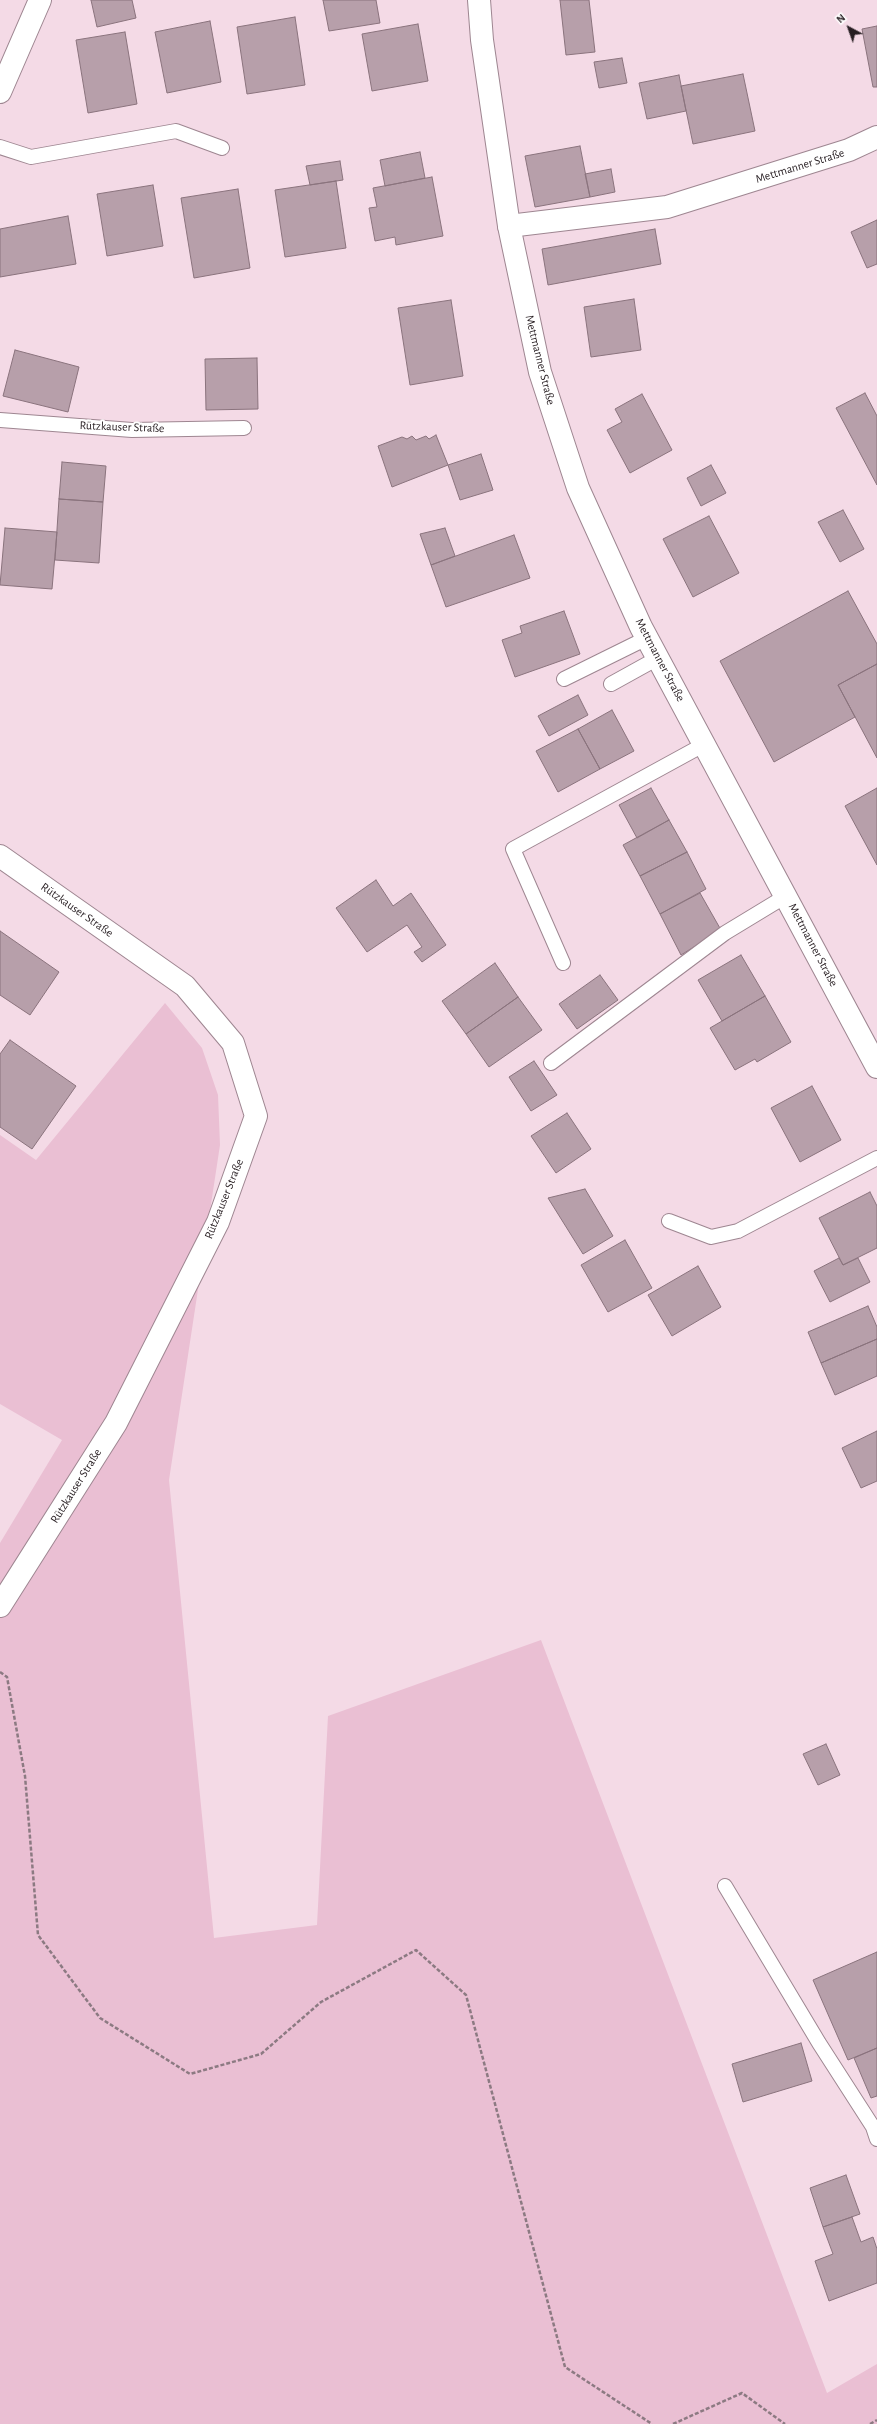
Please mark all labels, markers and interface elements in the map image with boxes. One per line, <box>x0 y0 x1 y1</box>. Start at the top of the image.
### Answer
north arrow <box>829 8 869 48</box>
text: N <box>834 12 847 25</box>
street label: Mettmanner Straße <box>754 146 846 186</box>
street label: Mettmanner Straße <box>522 314 558 406</box>
street label: Rützkauser Straße <box>79 418 165 436</box>
street label: Mettmanner Straße <box>632 616 688 704</box>
street label: Rützkauser Straße <box>38 880 116 940</box>
street label: Mettmanner Straße <box>785 901 841 989</box>
street label: Rützkauser Straße <box>201 1157 247 1241</box>
street label: Rützkauser Straße <box>47 1446 105 1526</box>

